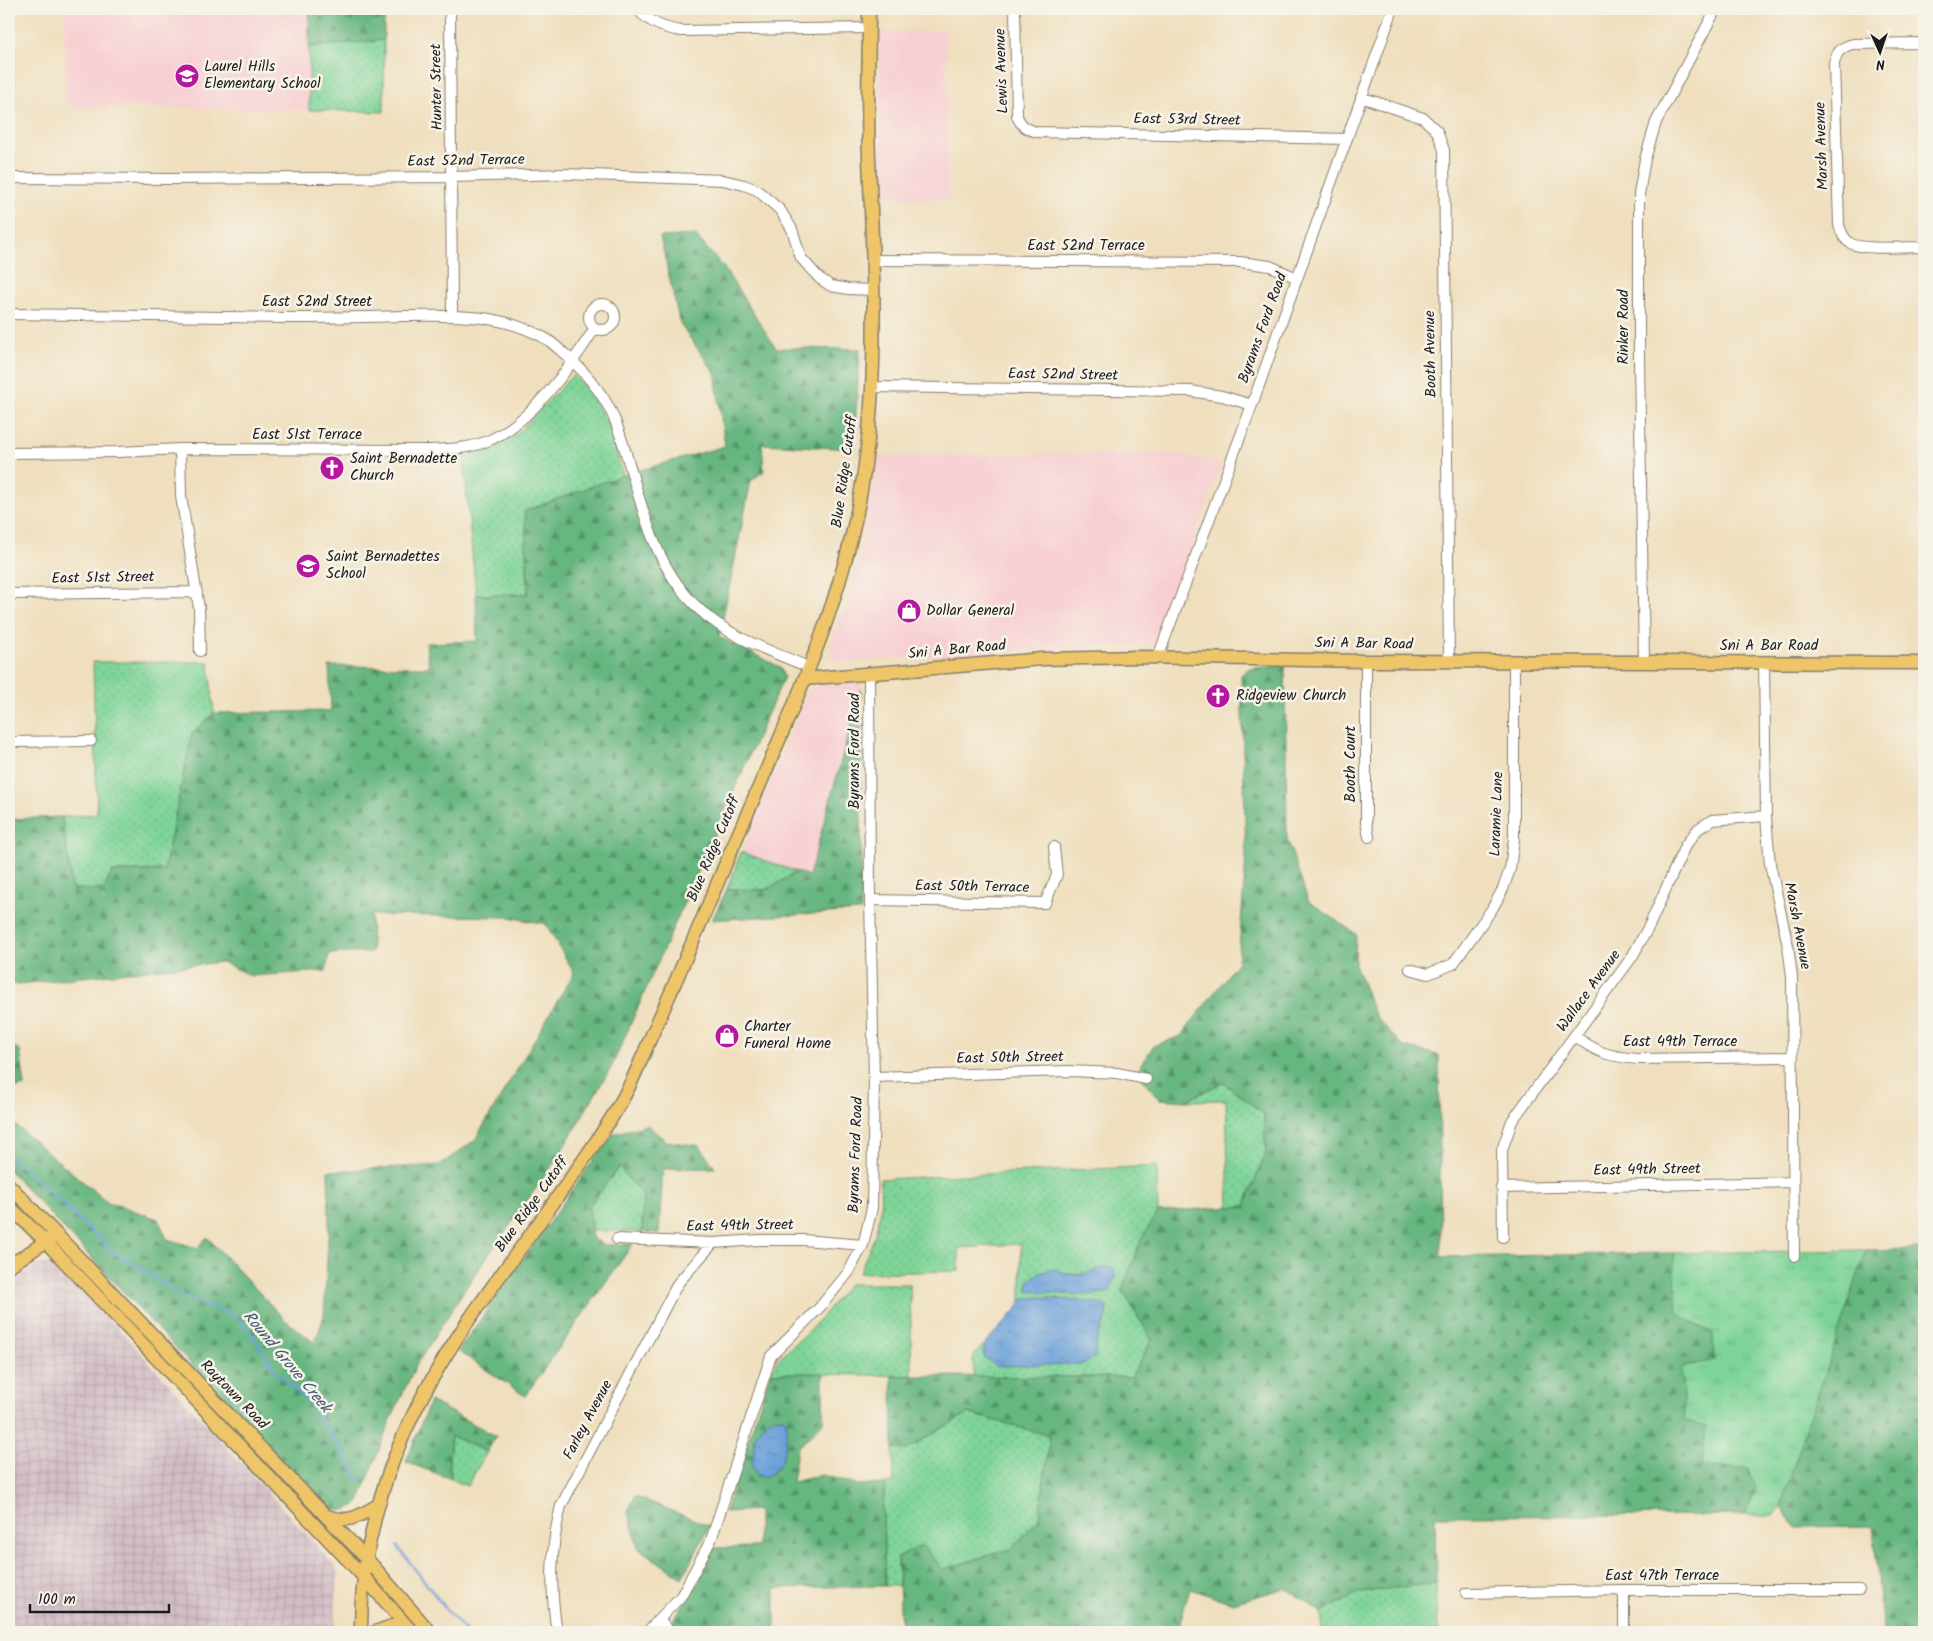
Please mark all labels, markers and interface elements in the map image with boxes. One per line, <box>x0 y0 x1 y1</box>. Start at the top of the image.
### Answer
street label: Lewis Avenue <box>989 28 1015 114</box>
north arrow <box>1856 28 1906 78</box>
street label: Hunter Street <box>424 43 450 131</box>
text: N <box>1875 53 1886 75</box>
place label: Laurel Hills Elementary School <box>204 55 321 96</box>
school or university icon: Laurel Hills Elementary School <box>174 63 200 89</box>
street label: Marsh Avenue <box>1808 101 1836 191</box>
street label: East 53rd Street <box>1133 107 1241 133</box>
street label: East 52nd Terrace <box>407 148 525 174</box>
street label: East 52nd Terrace <box>1027 234 1145 258</box>
street label: Byrams Ford Road <box>1232 269 1294 387</box>
street label: Rinker Road <box>1612 289 1636 365</box>
street label: East 52nd Street <box>262 290 372 314</box>
street label: Booth Avenue <box>1418 310 1444 398</box>
street label: East 52nd Street <box>1008 362 1119 388</box>
street label: Blue Ridge Cutoff <box>825 413 865 530</box>
street label: East 51st Terrace <box>252 423 362 447</box>
place label: Saint Bernadette Church <box>350 447 458 488</box>
church icon: Saint Bernadette Church <box>319 455 345 481</box>
place label: Saint Bernadettes School <box>326 545 440 586</box>
school or university icon: Saint Bernadettes School <box>295 553 321 579</box>
street label: East 51st Street <box>51 565 155 591</box>
shop icon: Dollar General <box>896 598 922 624</box>
place label: Dollar General <box>926 599 1014 623</box>
street label: Sni A Bar Road <box>1315 631 1414 657</box>
street label: Sni A Bar Road <box>907 634 1008 666</box>
street label: Sni A Bar Road <box>1720 634 1819 658</box>
church icon: Ridgeview Church <box>1205 683 1231 709</box>
place label: Ridgeview Church <box>1236 684 1346 708</box>
street label: Byrams Ford Road <box>843 692 867 809</box>
street label: Booth Court <box>1339 725 1363 802</box>
street label: Laramie Lane <box>1484 771 1510 857</box>
street label: Blue Ridge Cutoff <box>681 791 748 906</box>
street label: East 50th Terrace <box>914 874 1030 900</box>
street label: Marsh Avenue <box>1777 880 1817 972</box>
street label: Wallace Avenue <box>1551 945 1627 1037</box>
place label: Charter Funeral Home <box>744 1015 831 1056</box>
shop icon: Charter Funeral Home <box>714 1023 740 1049</box>
street label: East 49th Terrace <box>1623 1030 1738 1054</box>
street label: East 50th Street <box>956 1045 1064 1071</box>
street label: Byrams Ford Road <box>842 1096 870 1213</box>
street label: Blue Ridge Cutoff <box>489 1151 576 1258</box>
street label: East 49th Street <box>1593 1157 1701 1183</box>
street label: East 49th Street <box>686 1213 794 1239</box>
water label: Round Grove Creek <box>237 1305 339 1420</box>
street label: Raytown Road <box>194 1354 274 1436</box>
street label: Farley Avenue <box>557 1376 619 1464</box>
street label: East 47th Terrace <box>1605 1564 1719 1588</box>
scale bar <box>30 1581 169 1613</box>
text: 100 m <box>38 1588 76 1612</box>

